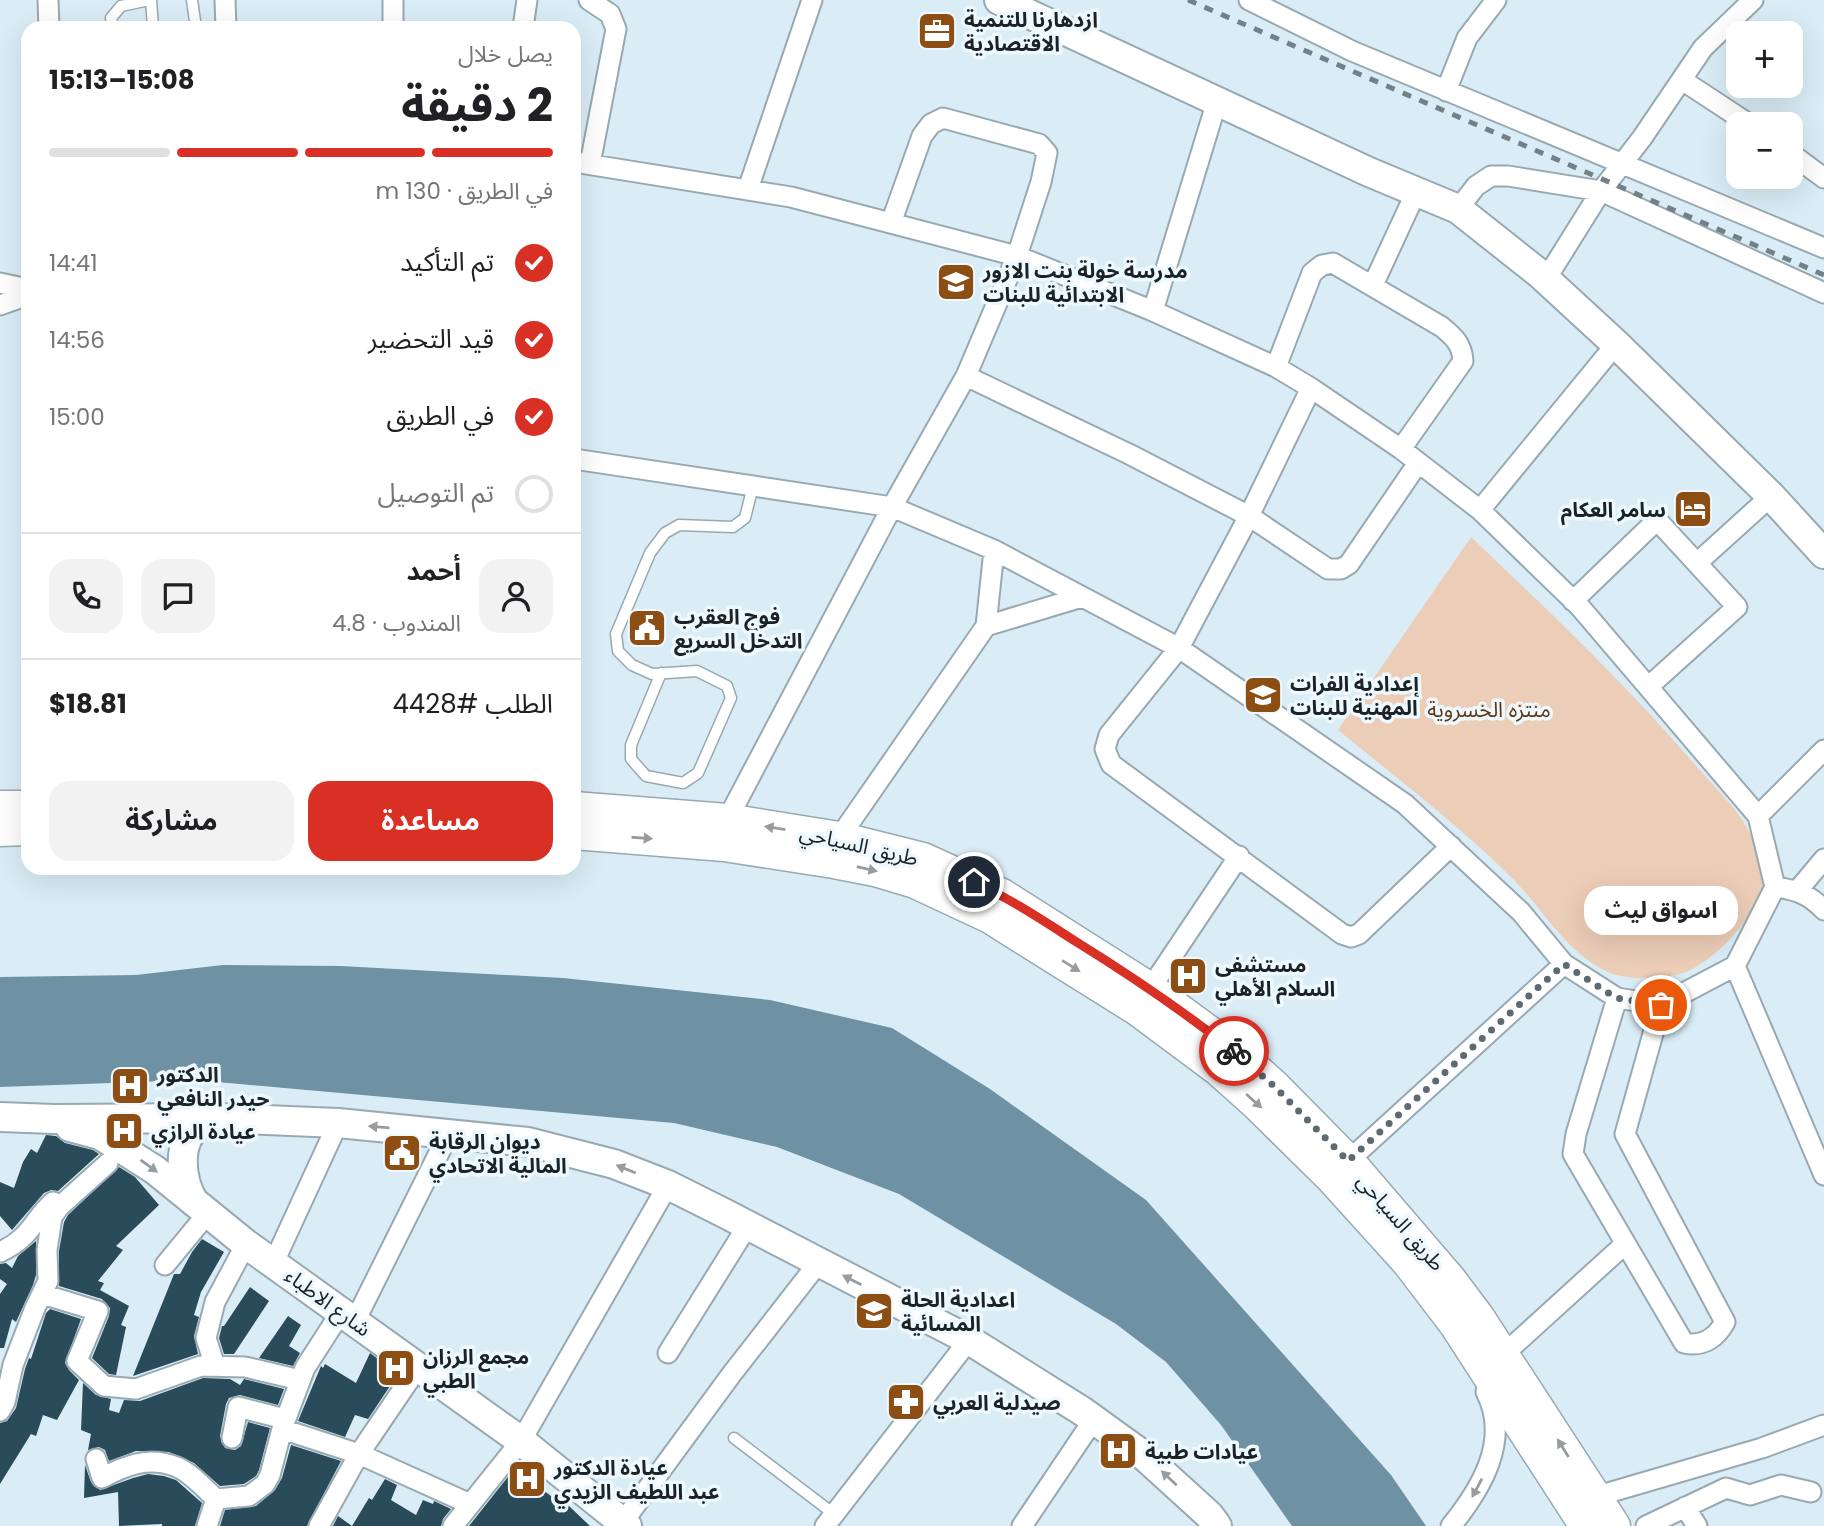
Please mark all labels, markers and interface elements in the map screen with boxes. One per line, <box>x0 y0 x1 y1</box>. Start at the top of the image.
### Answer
place label: ازدهارنا للتنمية الاقتصادية <box>964 5 1098 58</box>
office icon: ازدهارنا للتنمية الاقتصادية <box>916 10 958 52</box>
map controls <box>1726 21 1803 189</box>
button: + <box>1726 21 1803 98</box>
text: يصل خلال <box>458 38 553 70</box>
text: 15:08–15:13 <box>49 62 195 98</box>
text: 2 دقيقة <box>401 73 553 137</box>
button: − <box>1726 112 1803 189</box>
text: في الطريق · 130 m <box>376 175 553 207</box>
text: تم التأكيد <box>400 244 494 280</box>
icon: check <box>515 244 553 282</box>
text: 14:41 <box>49 247 98 279</box>
place label: مدرسة خولة بنت الازور الابتدائية للبنات <box>982 256 1188 309</box>
school or university icon: مدرسة خولة بنت الازور الابتدائية للبنات <box>935 261 977 303</box>
text: قيد التحضير <box>368 321 494 357</box>
icon: check <box>515 321 553 359</box>
text: 14:56 <box>49 324 105 356</box>
text: في الطريق <box>387 398 494 434</box>
icon: check <box>515 398 553 436</box>
text: 15:00 <box>49 401 105 433</box>
text: تم التوصيل <box>378 475 494 511</box>
hotel icon: سامر العكام <box>1672 488 1714 530</box>
place label: سامر العكام <box>1561 495 1666 526</box>
text: أحمد <box>407 553 461 589</box>
button: phone <box>49 559 123 633</box>
button: chat <box>141 559 215 633</box>
button: person <box>479 559 553 633</box>
place label: فوج العقرب التدخل السريع <box>674 602 803 656</box>
text: المندوب · 4.8 <box>332 607 461 639</box>
public building icon: فوج العقرب التدخل السريع <box>626 607 668 649</box>
place label: إعدادية الفرات المهنية للبنات <box>1290 669 1420 722</box>
school or university icon: إعدادية الفرات المهنية للبنات <box>1242 674 1284 716</box>
text: $18.81 <box>49 686 127 722</box>
text: الطلب #4428 <box>393 686 553 722</box>
park label: منتزه الخسروية <box>1427 695 1551 724</box>
button: مشاركة <box>49 781 294 861</box>
button: مساعدة <box>308 781 553 861</box>
street label: طريق السياحي <box>796 817 921 875</box>
one-way arrow <box>764 822 786 833</box>
one-way arrow <box>631 833 653 844</box>
pin <box>944 852 1004 912</box>
one-way arrow <box>856 863 878 874</box>
icon: home <box>955 863 993 901</box>
callout: اسواق ليث <box>1584 886 1738 935</box>
text: اسواق ليث <box>1605 894 1717 926</box>
place label: مستشفى السلام الأهلي <box>1215 950 1335 1005</box>
hospital icon: مستشفى السلام الأهلي <box>1167 955 1209 997</box>
one-way arrow <box>1062 960 1081 973</box>
pin <box>1631 975 1691 1035</box>
icon: bag <box>1642 986 1680 1024</box>
courier <box>1199 1016 1269 1086</box>
icon: bike <box>1215 1032 1253 1070</box>
place label: الدكتور حيدر النافعي <box>156 1060 270 1115</box>
hospital icon: الدكتور حيدر النافعي <box>109 1065 151 1107</box>
one-way arrow <box>1245 1093 1263 1109</box>
hospital icon: عيادة الرازي <box>103 1110 145 1152</box>
place label: عيادة الرازي <box>151 1117 256 1148</box>
one-way arrow <box>368 1121 390 1132</box>
place label: ديوان الرقابة المالية الاتحادي <box>429 1127 567 1182</box>
public building icon: ديوان الرقابة المالية الاتحادي <box>381 1132 423 1174</box>
one-way arrow <box>140 1159 158 1173</box>
one-way arrow <box>616 1163 637 1174</box>
street label: طريق السياحي <box>1349 1167 1452 1278</box>
street label: شارع الاطباء <box>278 1261 377 1344</box>
one-way arrow <box>842 1274 862 1285</box>
place label: اعدادية الحلة المسائية <box>901 1285 1015 1338</box>
school or university icon: اعدادية الحلة المسائية <box>853 1290 895 1332</box>
place label: مجمع الرزان الطبي <box>423 1342 529 1397</box>
hospital icon: مجمع الرزان الطبي <box>375 1347 417 1389</box>
pharmacy icon: صيدلية العربي <box>885 1381 927 1423</box>
place label: صيدلية العربي <box>933 1388 1061 1419</box>
hospital icon: عيادات طبية <box>1097 1430 1139 1472</box>
place label: عيادات طبية <box>1145 1437 1258 1466</box>
one-way arrow <box>1557 1439 1570 1458</box>
place label: عيادة الدكتور عبد اللطيف الزيدي <box>553 1453 719 1508</box>
hospital icon: عيادة الدكتور عبد اللطيف الزيدي <box>506 1458 548 1500</box>
one-way arrow <box>1160 1470 1178 1486</box>
one-way arrow <box>1471 1478 1482 1498</box>

